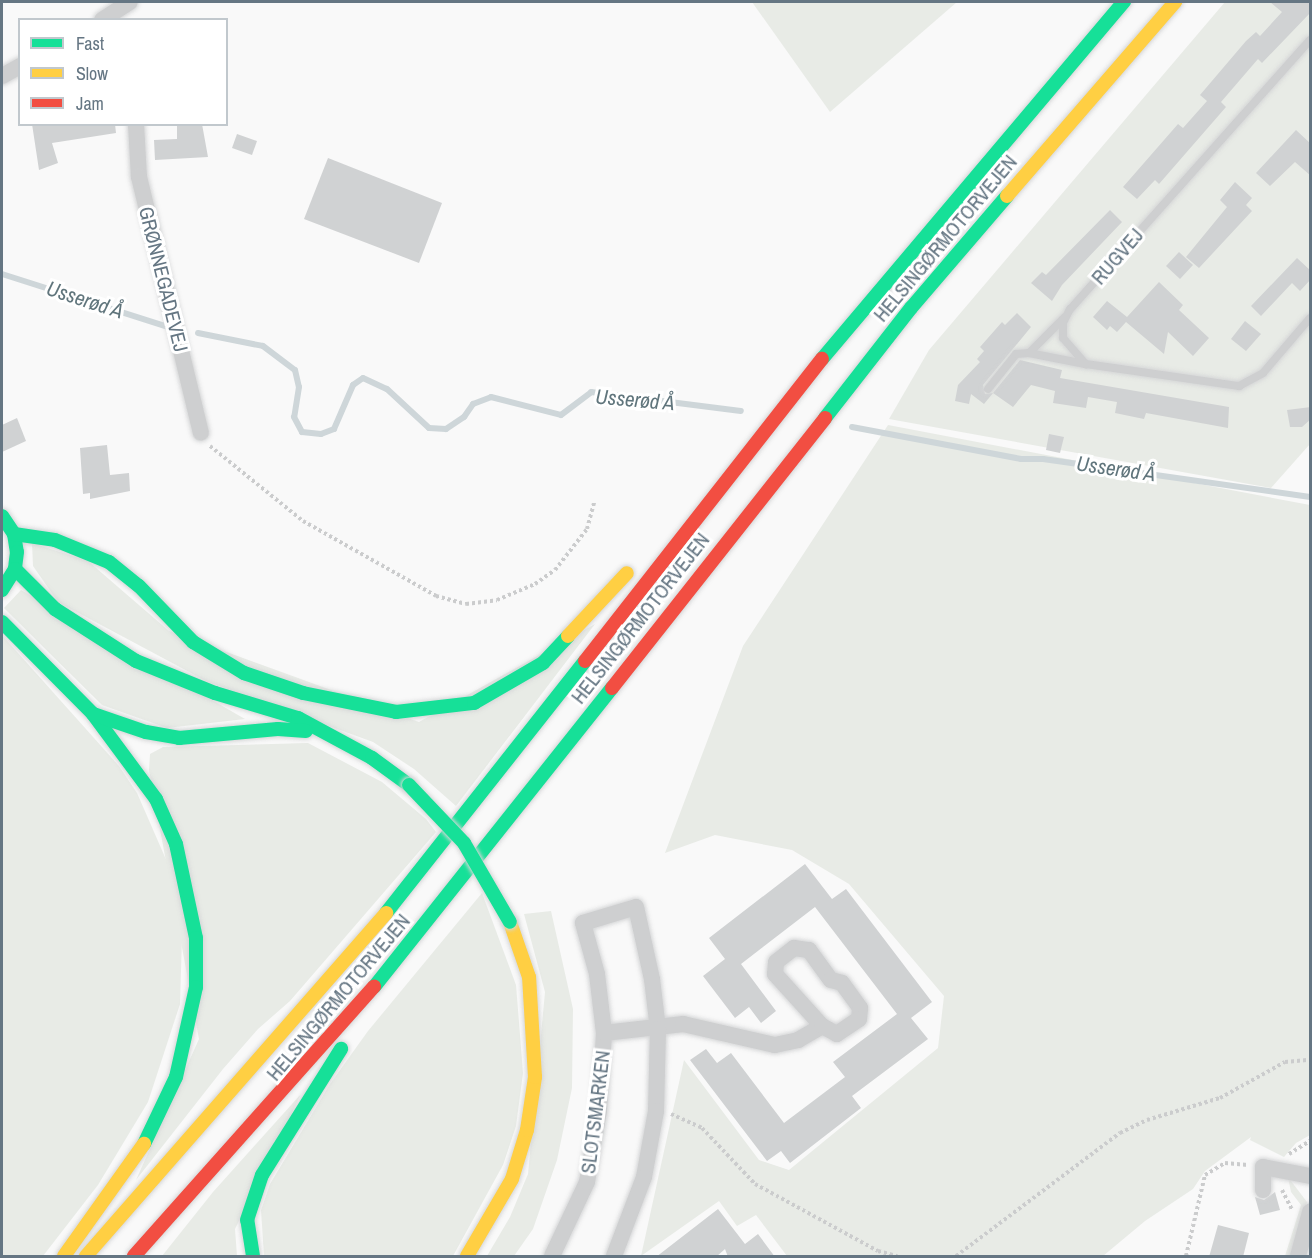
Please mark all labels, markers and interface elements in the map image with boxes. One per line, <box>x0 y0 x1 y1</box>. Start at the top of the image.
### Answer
legend <box>18 18 228 126</box>
text: Fast <box>76 31 104 56</box>
text: Slow <box>76 61 108 86</box>
text: Jam <box>76 91 104 116</box>
street label: HELSINGØRMOTORVEJEN <box>868 150 1022 326</box>
street label: GRØNNEGADEVEJ <box>134 204 194 354</box>
street label: RUGVEJ <box>1086 223 1148 289</box>
water label: Usserød Å <box>43 276 127 324</box>
water label: Usserød Å <box>594 384 676 416</box>
water label: Usserød Å <box>1074 451 1158 487</box>
street label: HELSINGØRMOTORVEJEN <box>566 528 714 708</box>
street label: HELSINGØRMOTORVEJEN <box>261 909 415 1085</box>
street label: SLOTSMARKEN <box>576 1049 614 1175</box>

